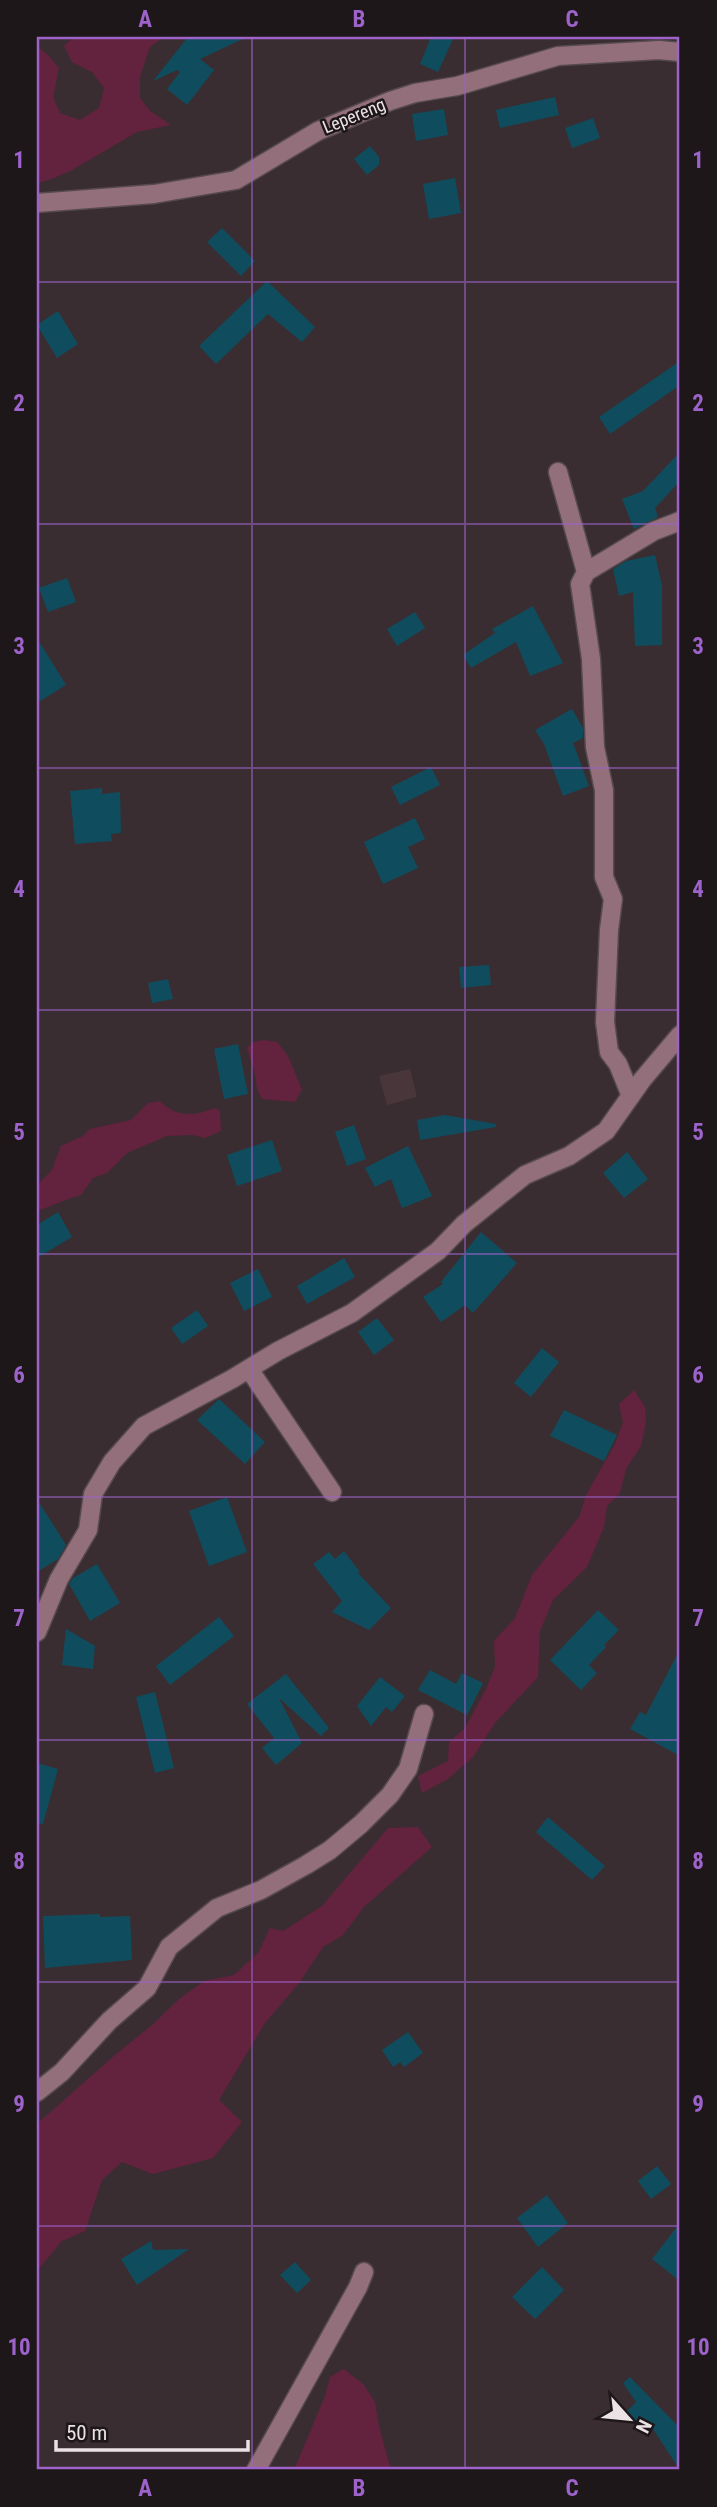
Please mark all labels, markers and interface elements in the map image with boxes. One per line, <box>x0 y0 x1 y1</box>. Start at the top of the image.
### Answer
text: A <box>138 6 152 33</box>
text: B <box>353 6 365 33</box>
text: C <box>565 6 579 33</box>
street label: Lepereng <box>319 94 388 138</box>
text: 1 <box>13 147 25 174</box>
text: 1 <box>692 147 704 174</box>
text: 2 <box>13 390 25 417</box>
text: 2 <box>692 390 704 417</box>
text: 3 <box>13 633 25 660</box>
text: 3 <box>692 633 704 660</box>
text: 4 <box>13 876 25 903</box>
text: 4 <box>692 876 704 903</box>
text: 5 <box>13 1119 25 1146</box>
text: 5 <box>692 1119 704 1146</box>
text: 6 <box>13 1362 25 1389</box>
text: 6 <box>692 1362 704 1389</box>
text: 7 <box>13 1605 25 1632</box>
text: 7 <box>692 1605 704 1632</box>
text: 8 <box>13 1848 25 1875</box>
text: 8 <box>692 1848 704 1875</box>
text: 9 <box>13 2091 25 2118</box>
text: 9 <box>692 2091 704 2118</box>
text: 10 <box>7 2334 31 2361</box>
text: 10 <box>686 2334 710 2361</box>
north arrow <box>594 2384 664 2454</box>
scale bar <box>56 2409 248 2453</box>
text: N <box>631 2416 657 2437</box>
text: 50 m <box>66 2421 107 2445</box>
text: A <box>138 2475 152 2502</box>
text: B <box>353 2475 365 2502</box>
text: C <box>565 2475 579 2502</box>

